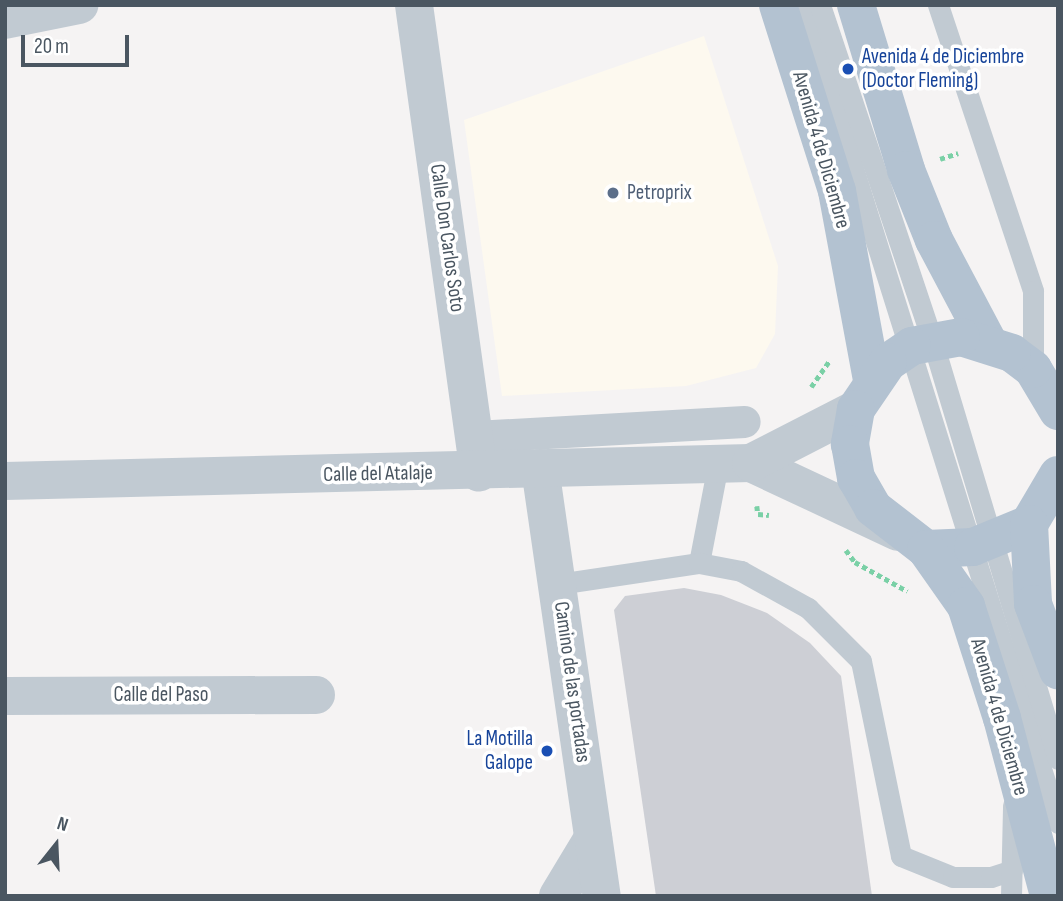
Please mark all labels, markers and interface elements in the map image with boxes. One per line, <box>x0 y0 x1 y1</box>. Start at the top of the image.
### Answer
scale bar <box>24 21 133 65</box>
text: 20 m <box>34 34 69 59</box>
place label: Avenida 4 de Diciembre (Doctor Fleming) <box>862 44 1024 94</box>
marker: Avenida 4 de Diciembre (Doctor Fleming) <box>840 61 856 77</box>
street label: Avenida 4 de Diciembre <box>787 69 855 231</box>
street label: Calle Don Carlos Soto <box>424 162 470 314</box>
place label: Petroprix <box>627 180 692 206</box>
marker: Petroprix <box>605 185 621 201</box>
street label: Calle del Atalaje <box>323 460 433 488</box>
street label: Camino de las portadas <box>548 600 596 764</box>
street label: Avenida 4 de Diciembre <box>965 636 1033 798</box>
street label: Calle del Paso <box>114 682 208 708</box>
place label: La Motilla Galope <box>466 726 533 776</box>
marker: La Motilla Galope <box>539 743 555 759</box>
north arrow <box>21 810 91 880</box>
text: N <box>54 812 71 837</box>

